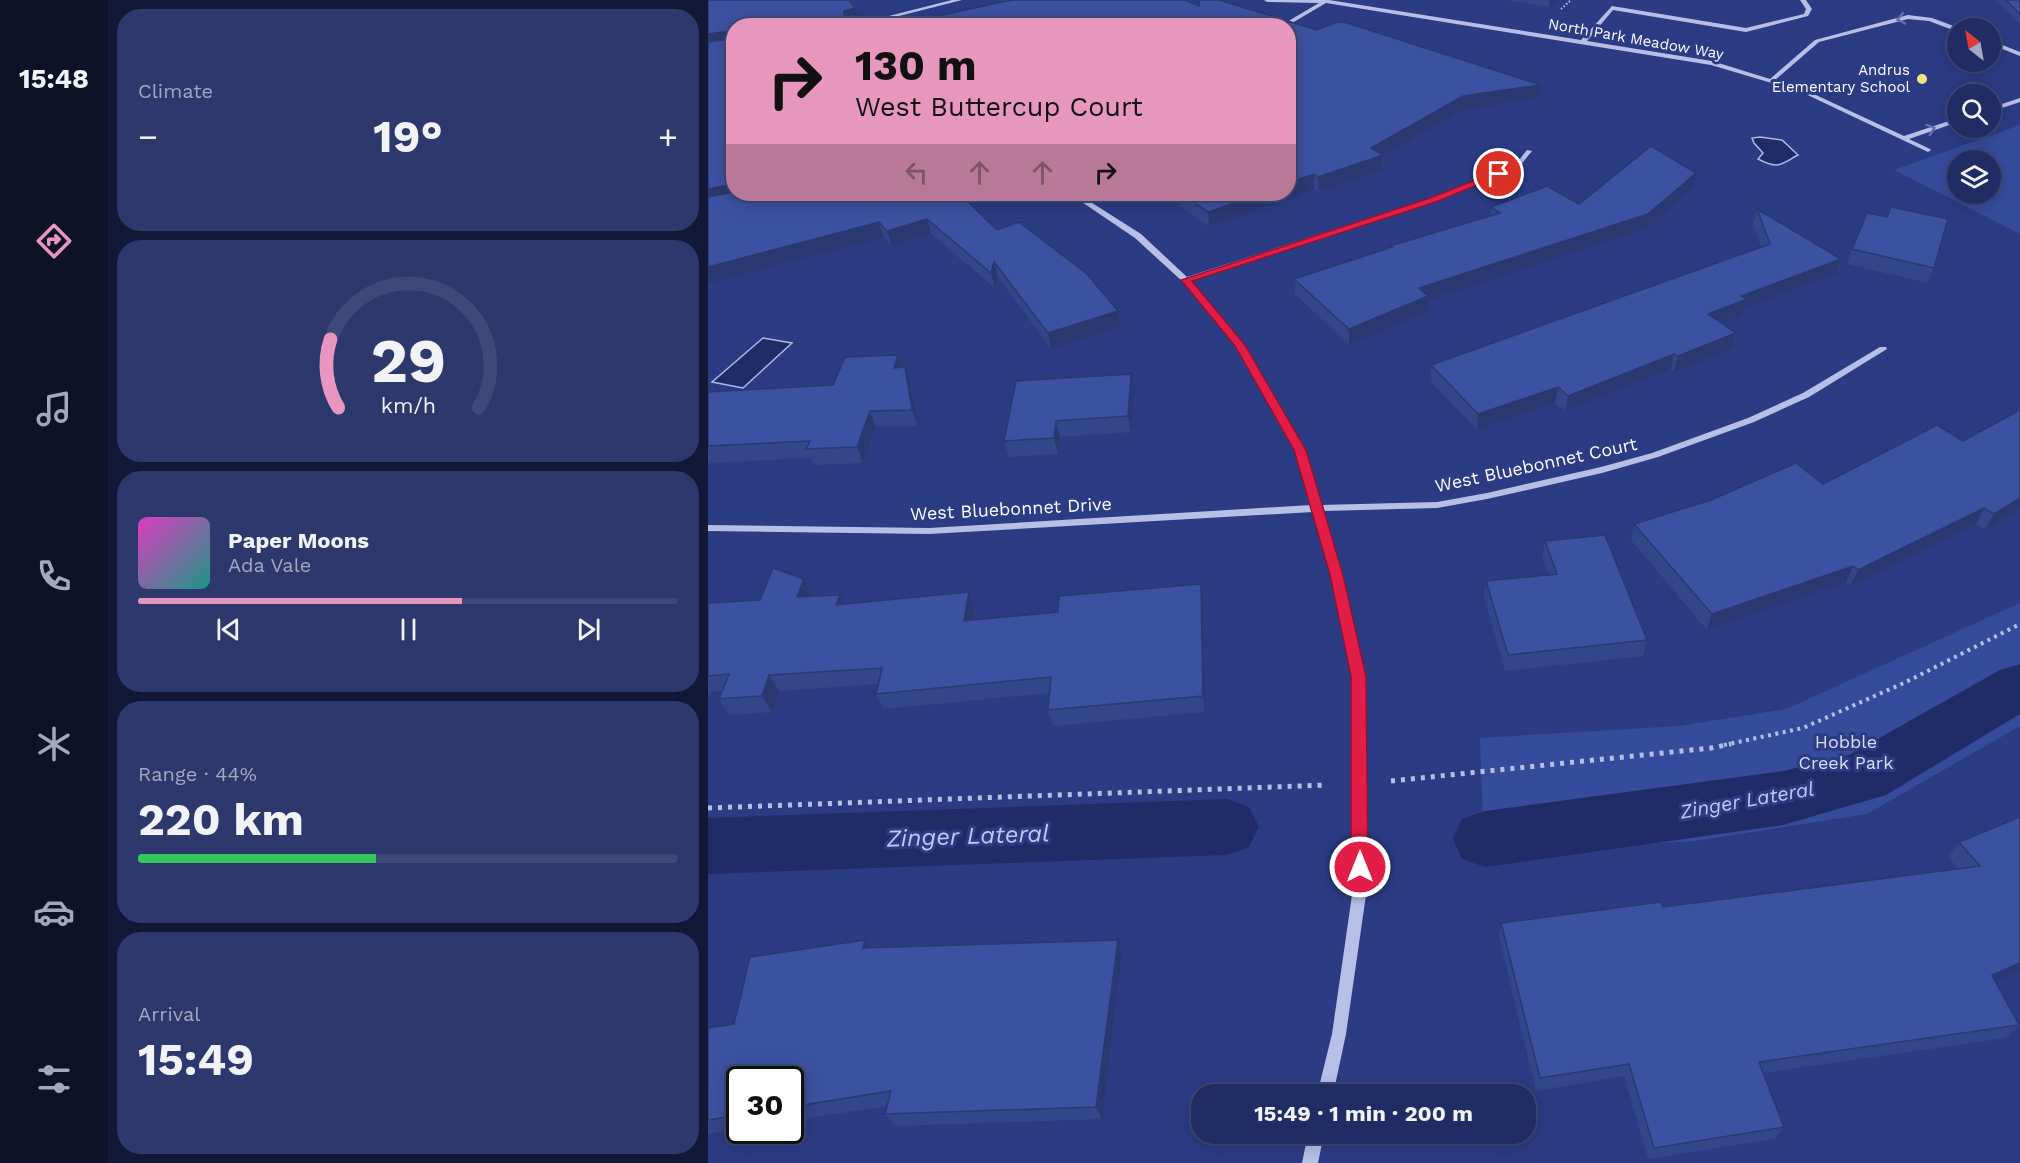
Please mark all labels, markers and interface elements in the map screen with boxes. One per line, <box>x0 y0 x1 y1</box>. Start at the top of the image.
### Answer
one-way arrow <box>1897 12 1907 25</box>
street label: North Park Meadow Way <box>1547 15 1725 63</box>
north arrow <box>1947 18 2001 72</box>
map controls <box>1947 18 2001 204</box>
text: 130 m <box>855 41 977 90</box>
icon: right <box>756 42 834 120</box>
place label: Andrus Elementary School <box>1772 61 1910 96</box>
text: 15:48 <box>19 63 89 95</box>
marker: Andrus Elementary School <box>1915 72 1929 86</box>
text: Climate <box>138 79 213 103</box>
button: search <box>1947 84 2001 138</box>
text: West Buttercup Court <box>855 91 1143 123</box>
text: 19° <box>373 110 443 163</box>
text: − <box>138 117 158 156</box>
text: + <box>658 117 678 156</box>
one-way arrow <box>1925 124 1936 137</box>
pin <box>1473 148 1524 199</box>
button: layers <box>1947 150 2001 204</box>
icon: left <box>900 156 933 189</box>
icon: ahead <box>963 156 996 189</box>
icon: ahead <box>1026 156 1059 189</box>
icon: right <box>1089 156 1122 189</box>
icon: arrive <box>1482 157 1515 190</box>
icon: directions <box>33 220 75 262</box>
text: 29 <box>370 324 446 397</box>
icon: music <box>33 388 75 430</box>
text: km/h <box>380 393 436 418</box>
street label: West Bluebonnet Court <box>1433 433 1639 496</box>
street label: West Bluebonnet Drive <box>910 493 1112 524</box>
text: Paper Moons <box>228 528 369 553</box>
text: Ada Vale <box>228 553 311 577</box>
icon: phone <box>33 555 75 597</box>
icon: previous <box>212 613 245 646</box>
icon: pause <box>392 613 425 646</box>
icon: next <box>572 613 605 646</box>
icon: climate <box>33 723 75 765</box>
park label: Hobble Creek Park <box>1799 731 1893 773</box>
text: Range · 44% <box>138 762 257 786</box>
water label: Zinger Lateral <box>1677 776 1816 824</box>
text: 220 km <box>138 793 304 846</box>
water label: Zinger Lateral <box>885 819 1050 853</box>
position arrow <box>1328 835 1392 899</box>
icon: car <box>33 891 75 933</box>
text: Arrival <box>138 1002 200 1026</box>
text: 15:49 <box>138 1033 254 1086</box>
icon: filters <box>33 1058 75 1100</box>
speed limit sign: 30 <box>726 1066 804 1144</box>
text: 15:49 · 1 min · 200 m <box>1254 1101 1473 1126</box>

